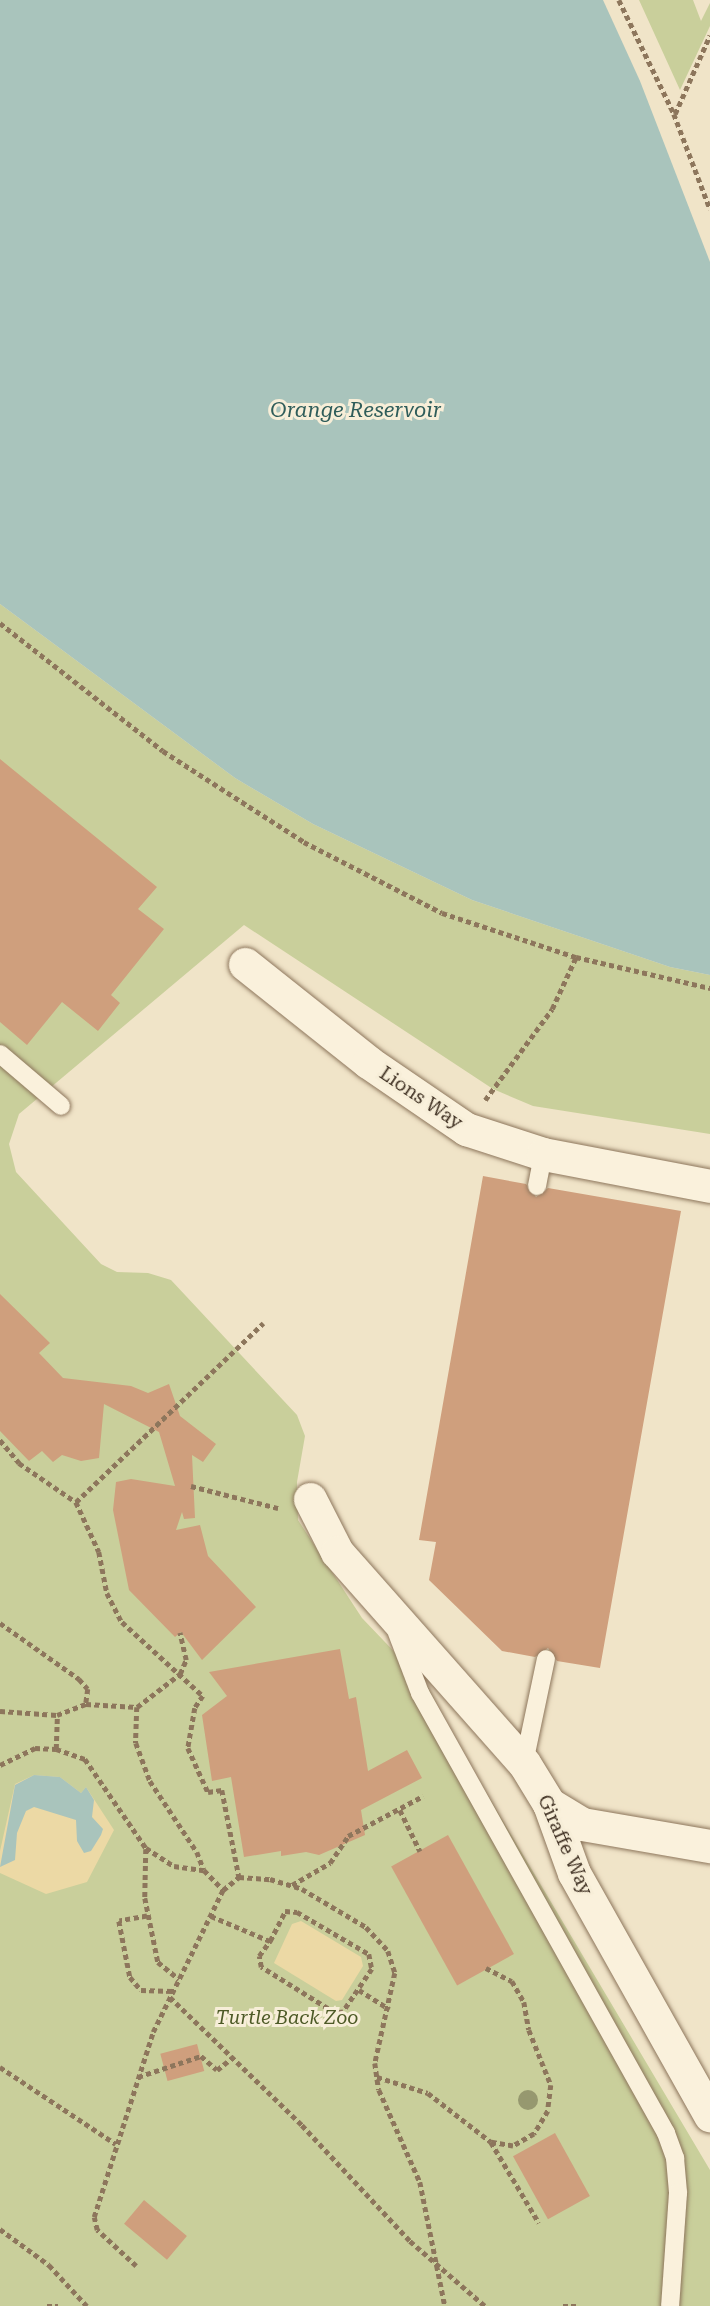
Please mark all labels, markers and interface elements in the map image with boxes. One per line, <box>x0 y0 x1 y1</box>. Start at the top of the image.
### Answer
water label: Orange Reservoir <box>270 397 442 423</box>
street label: Lions Way <box>375 1062 467 1134</box>
street label: Giraffe Way <box>533 1791 597 1899</box>
park label: Turtle Back Zoo <box>216 2007 358 2029</box>

